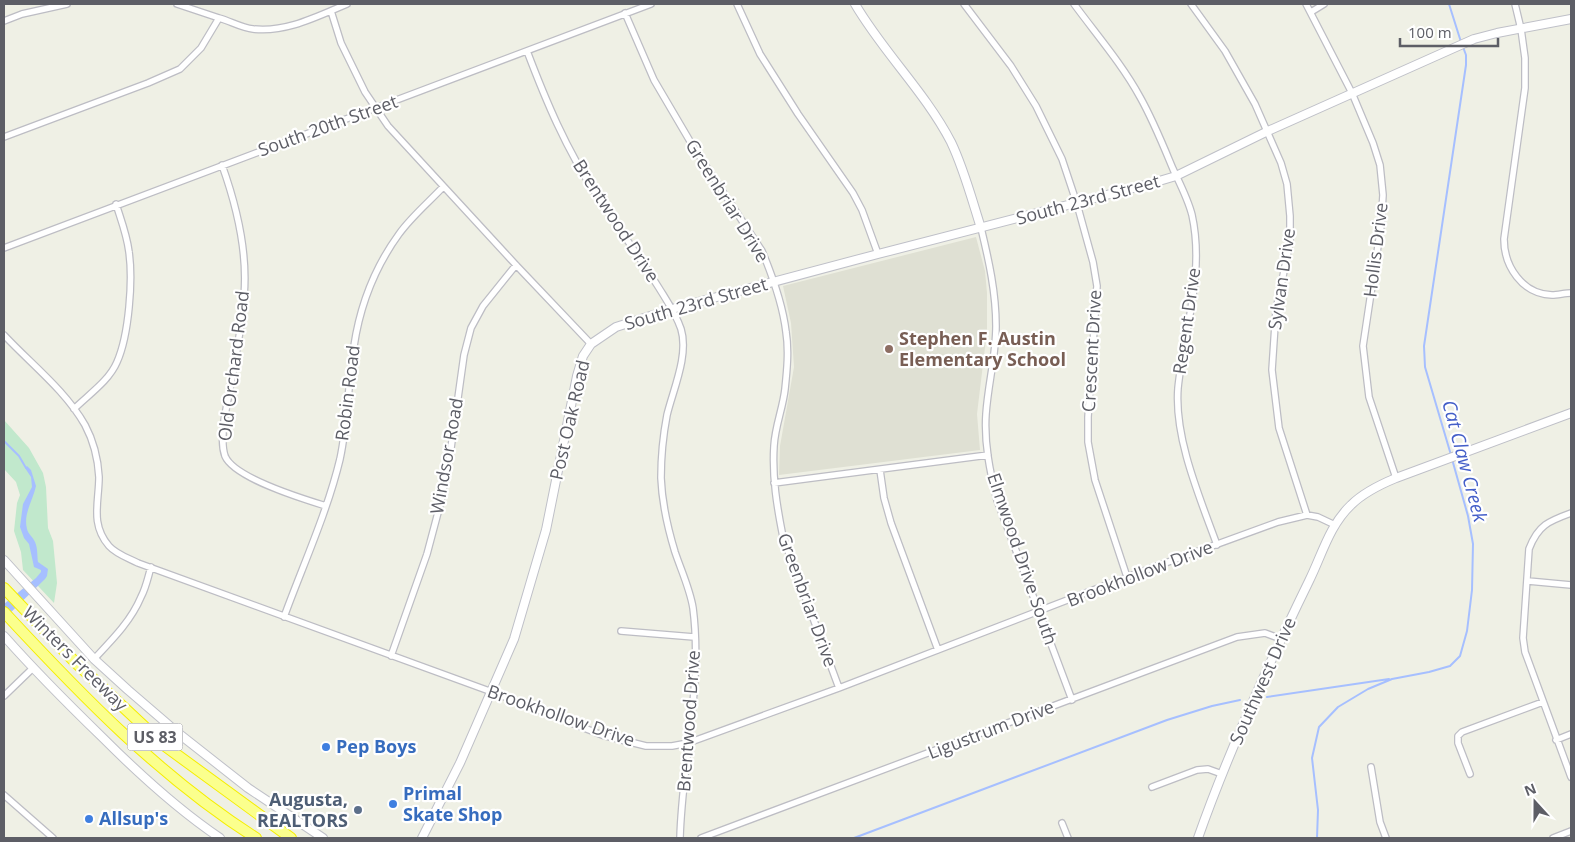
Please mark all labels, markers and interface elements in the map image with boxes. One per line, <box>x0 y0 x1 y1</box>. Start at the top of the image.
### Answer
scale bar <box>1400 15 1498 47</box>
text: 100 m <box>1408 22 1452 42</box>
street label: South 20th Street <box>255 89 401 161</box>
street label: Greenbriar Drive <box>680 134 775 266</box>
street label: Brentwood Drive <box>568 154 666 286</box>
street label: South 23rd Street <box>1013 168 1162 230</box>
street label: Hollis Drive <box>1357 201 1393 299</box>
street label: Sylvan Drive <box>1262 227 1300 331</box>
street label: Regent Drive <box>1167 266 1205 376</box>
street label: South 23rd Street <box>621 271 770 335</box>
street label: Old Orchard Road <box>212 289 254 442</box>
street label: Crescent Drive <box>1076 289 1106 413</box>
place label: Stephen F. Austin Elementary School <box>899 326 1066 371</box>
marker: Stephen F. Austin Elementary School <box>883 343 895 355</box>
street label: Robin Road <box>329 344 365 442</box>
street label: Post Oak Road <box>544 357 594 482</box>
street label: Windsor Road <box>424 396 468 516</box>
water label: Cat Claw Creek <box>1436 397 1494 526</box>
street label: Elmwood Drive South <box>982 469 1064 648</box>
street label: Greenbriar Drive <box>773 529 843 670</box>
street label: Brookhollow Drive <box>1063 534 1216 612</box>
street label: Winters Freeway <box>18 601 134 717</box>
street label: Southwest Drive <box>1223 613 1301 748</box>
street label: Brentwood Drive <box>671 649 705 793</box>
street label: Brookhollow Drive <box>484 679 638 752</box>
street label: Ligustrum Drive <box>924 694 1057 764</box>
road number: US 83 <box>128 724 182 750</box>
place label: Pep Boys <box>336 734 416 758</box>
marker: Pep Boys <box>320 741 332 753</box>
north arrow <box>1510 777 1560 827</box>
text: N <box>1521 778 1539 800</box>
place label: Primal Skate Shop <box>403 781 502 826</box>
place label: Augusta, REALTORS <box>257 787 348 832</box>
marker: Primal Skate Shop <box>387 798 399 810</box>
marker: Augusta, REALTORS <box>352 804 364 816</box>
place label: Allsup's <box>99 806 168 830</box>
marker: Allsup's <box>83 813 95 825</box>

